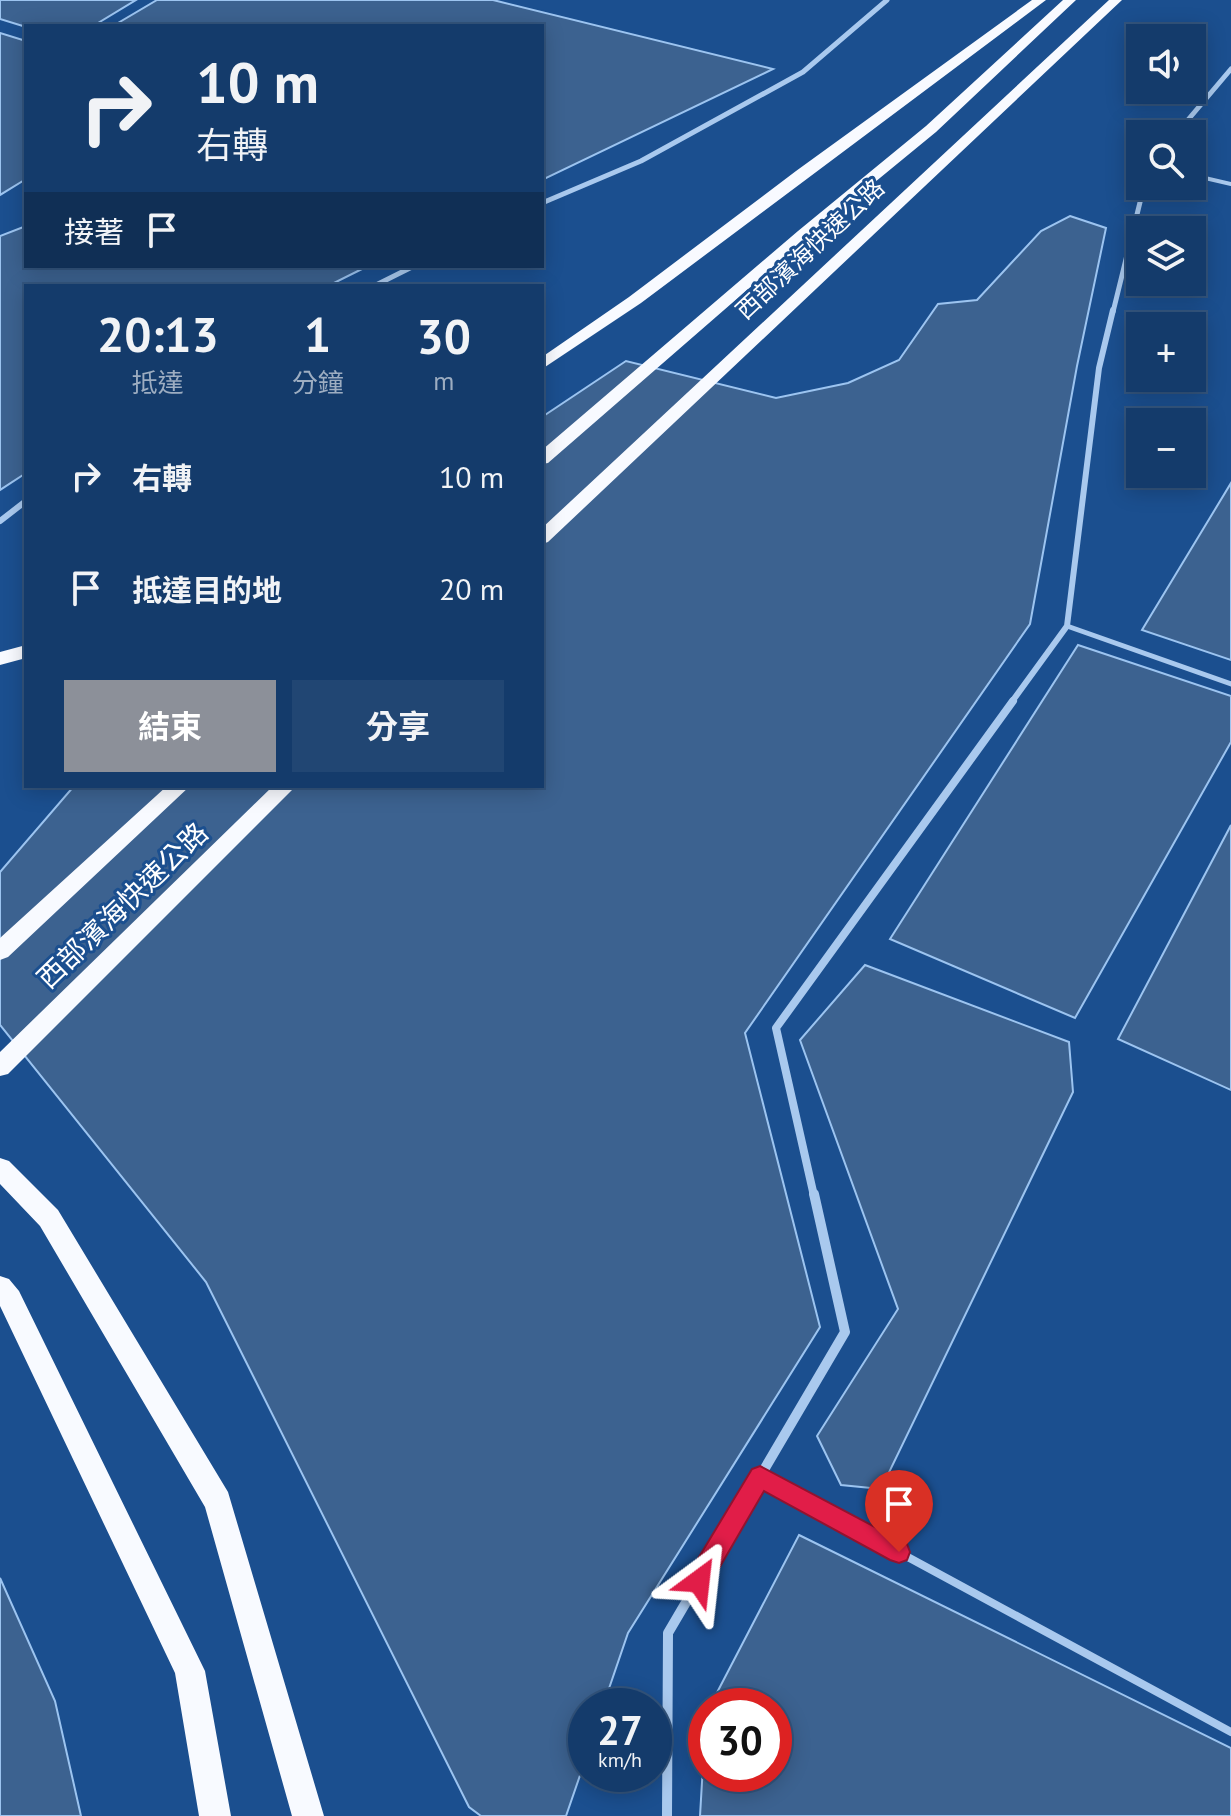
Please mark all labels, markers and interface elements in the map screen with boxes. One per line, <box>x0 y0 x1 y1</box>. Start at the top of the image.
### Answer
map controls <box>1126 24 1206 488</box>
button: sound <box>1126 24 1206 104</box>
text: 10 m <box>196 46 319 118</box>
icon: right <box>64 56 168 160</box>
button: search <box>1126 120 1206 200</box>
text: 右轉 <box>196 121 268 168</box>
street label: 西部濱海快速公路 <box>729 172 891 326</box>
icon: arrive <box>140 208 184 252</box>
text: 接著 <box>64 212 124 251</box>
button: layers <box>1126 216 1206 296</box>
text: 20:13 <box>97 303 219 365</box>
text: 1 <box>304 303 331 365</box>
text: 30 <box>417 305 471 367</box>
button: + <box>1126 312 1206 392</box>
text: m <box>433 364 454 397</box>
text: 抵達 <box>132 366 184 399</box>
text: 分鐘 <box>292 366 344 399</box>
button: − <box>1126 408 1206 488</box>
icon: right <box>64 454 108 498</box>
text: 10 m <box>439 457 504 496</box>
text: 右轉 <box>132 458 192 497</box>
icon: arrive <box>64 566 108 610</box>
text: 20 m <box>439 569 504 608</box>
text: 抵達目的地 <box>132 570 282 609</box>
button: 結束 <box>64 680 276 772</box>
button: 分享 <box>292 680 504 772</box>
street label: 西部濱海快速公路 <box>29 814 215 996</box>
pin <box>865 1470 933 1552</box>
icon: arrive <box>877 1482 921 1526</box>
position arrow <box>657 1539 741 1623</box>
speed limit sign: 30 <box>688 1688 792 1792</box>
text: 27 <box>597 1704 643 1756</box>
text: km/h <box>598 1747 642 1773</box>

